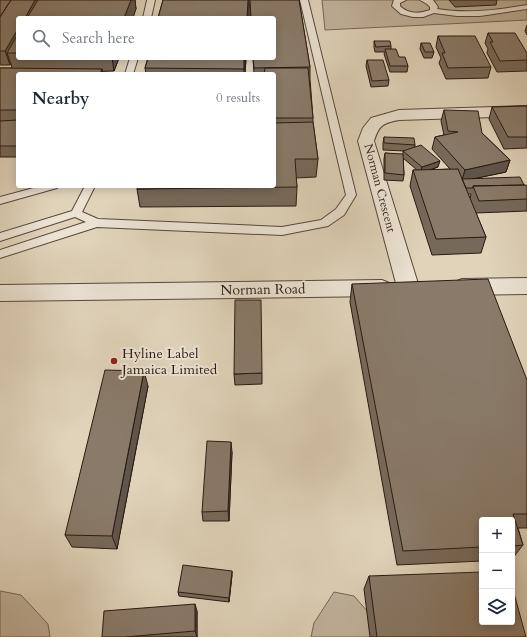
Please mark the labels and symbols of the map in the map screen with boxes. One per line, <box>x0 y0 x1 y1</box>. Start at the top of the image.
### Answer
street label: Norman Crescent <box>360 142 400 234</box>
street label: Norman Road <box>220 279 306 300</box>
place label: Hyline Label Jamaica Limited <box>120 344 218 379</box>
marker: Hyline Label Jamaica Limited <box>109 356 119 366</box>

